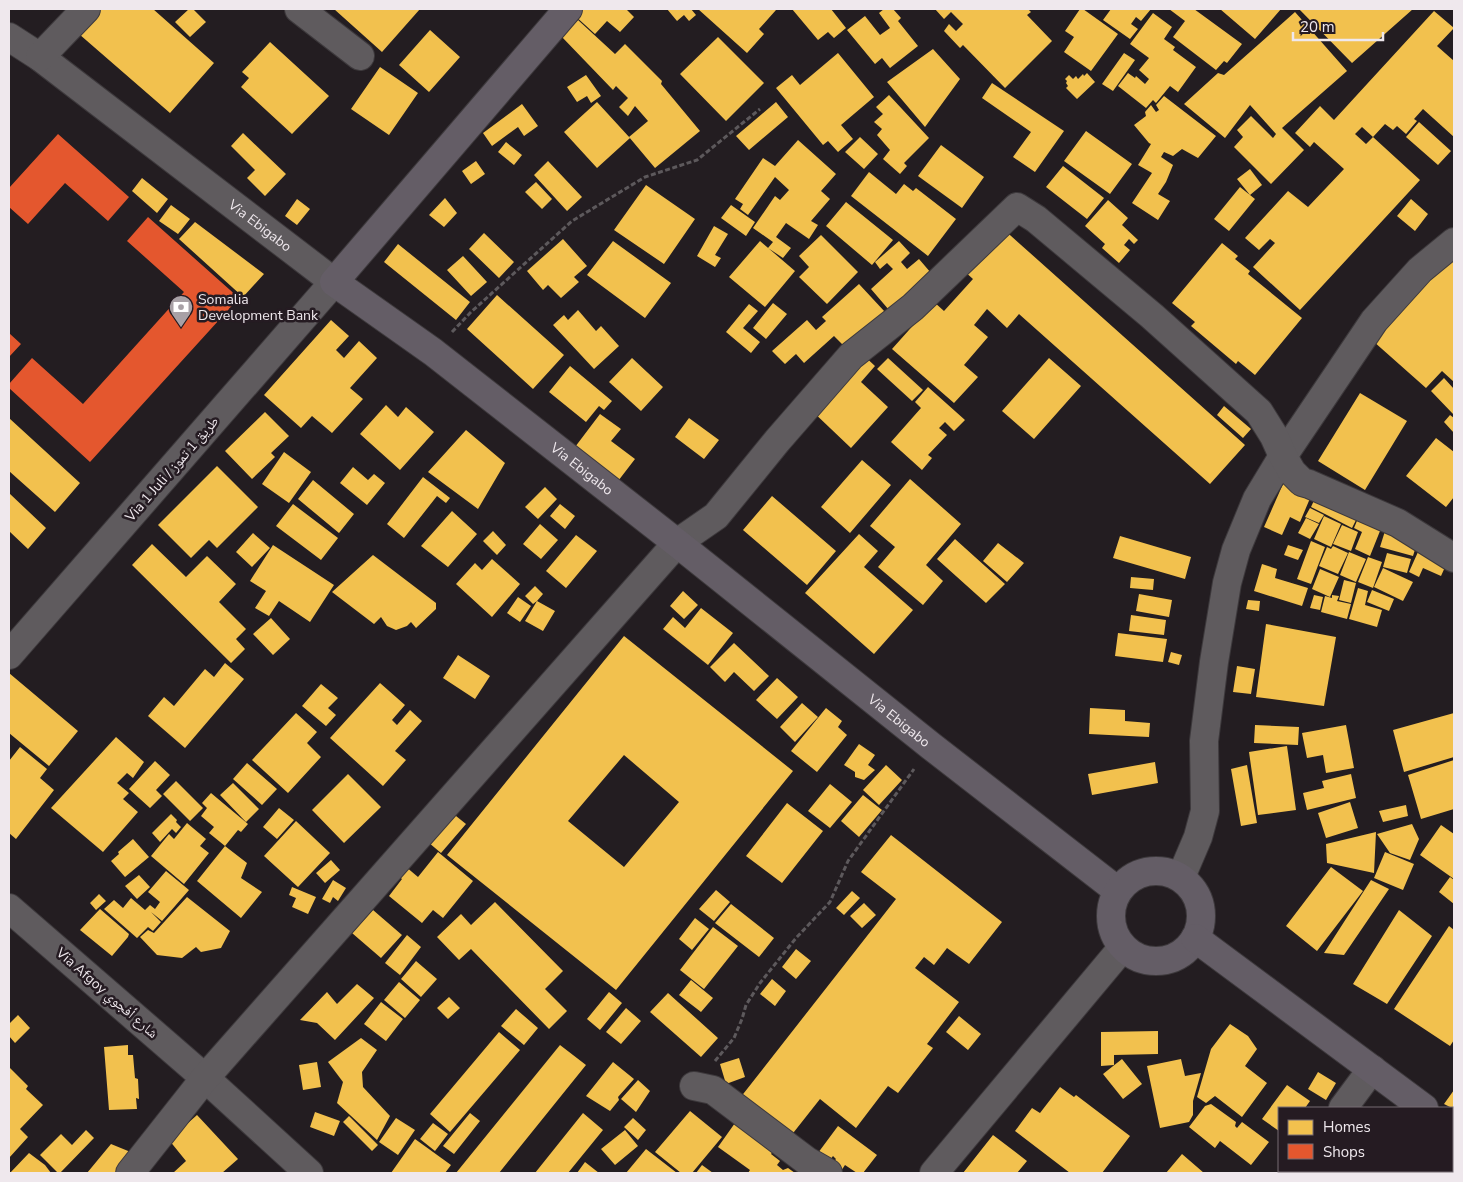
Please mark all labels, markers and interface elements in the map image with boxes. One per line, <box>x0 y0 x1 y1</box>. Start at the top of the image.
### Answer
scale bar <box>1293 10 1383 42</box>
text: 20 m <box>1300 17 1335 37</box>
street label: Via Ebigabo <box>224 194 296 256</box>
place label: Somalia Development Bank <box>198 290 319 325</box>
bank icon: Somalia Development Bank <box>168 294 194 328</box>
street label: Via 1 Juli / طريق 1 تموز <box>120 412 223 526</box>
street label: Via Ebigabo <box>546 437 618 499</box>
street label: Via Ebigabo <box>863 689 935 752</box>
street label: Via Afgoy شارع أفجوي <box>50 943 162 1044</box>
legend <box>1278 1107 1453 1172</box>
text: Homes <box>1323 1117 1371 1137</box>
text: Shops <box>1323 1142 1365 1162</box>

